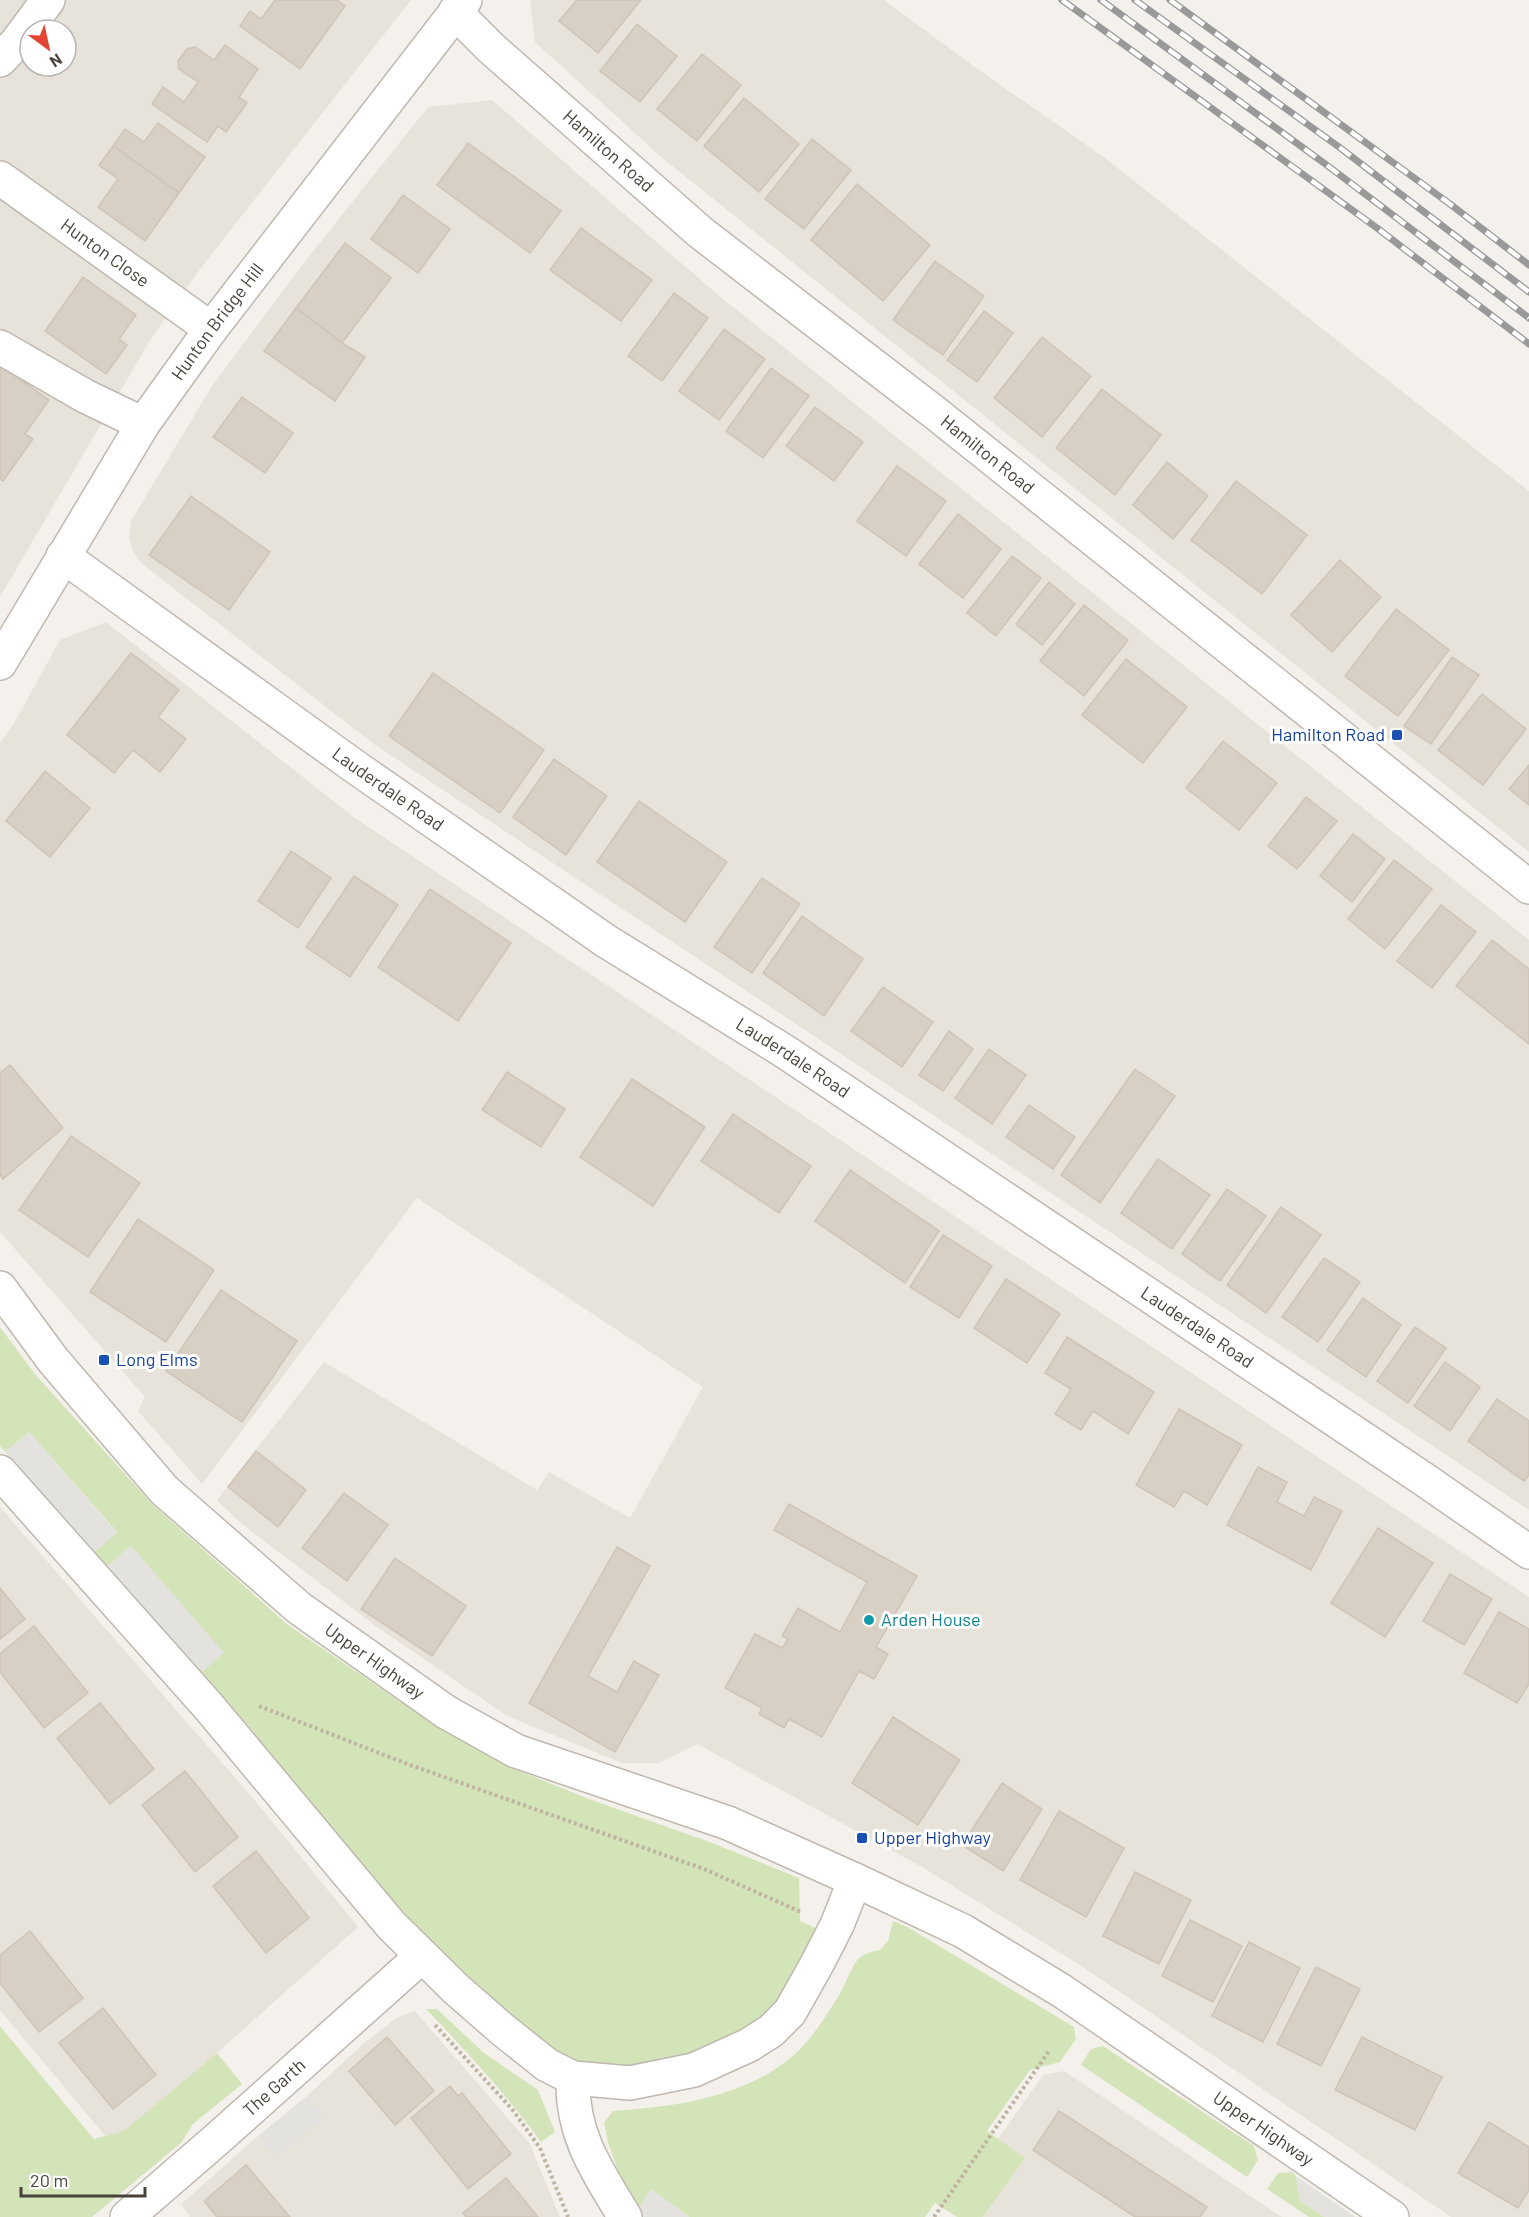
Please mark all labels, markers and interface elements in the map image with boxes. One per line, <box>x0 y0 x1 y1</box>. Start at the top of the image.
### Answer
north arrow <box>18 18 78 78</box>
text: N <box>47 50 66 72</box>
street label: Hamilton Road <box>559 105 659 196</box>
street label: Hunton Close <box>57 213 154 291</box>
street label: Hunton Bridge Hill <box>166 258 268 384</box>
street label: Hamilton Road <box>937 410 1039 498</box>
place label: Hamilton Road <box>1271 723 1385 745</box>
marker: Hamilton Road <box>1390 728 1404 742</box>
street label: Lauderdale Road <box>328 742 449 835</box>
street label: Lauderdale Road <box>732 1012 854 1102</box>
street label: Lauderdale Road <box>1137 1281 1258 1372</box>
place label: Long Elms <box>116 1348 198 1370</box>
marker: Long Elms <box>97 1353 111 1367</box>
place label: Arden House <box>881 1608 981 1630</box>
marker: Arden House <box>862 1613 876 1627</box>
street label: Upper Highway <box>321 1618 429 1703</box>
place label: Upper Highway <box>874 1826 991 1848</box>
marker: Upper Highway <box>855 1831 869 1845</box>
street label: The Garth <box>238 2053 310 2121</box>
street label: Upper Highway <box>1209 2086 1318 2170</box>
scale bar <box>21 2160 146 2198</box>
text: 20 m <box>30 2169 68 2191</box>

